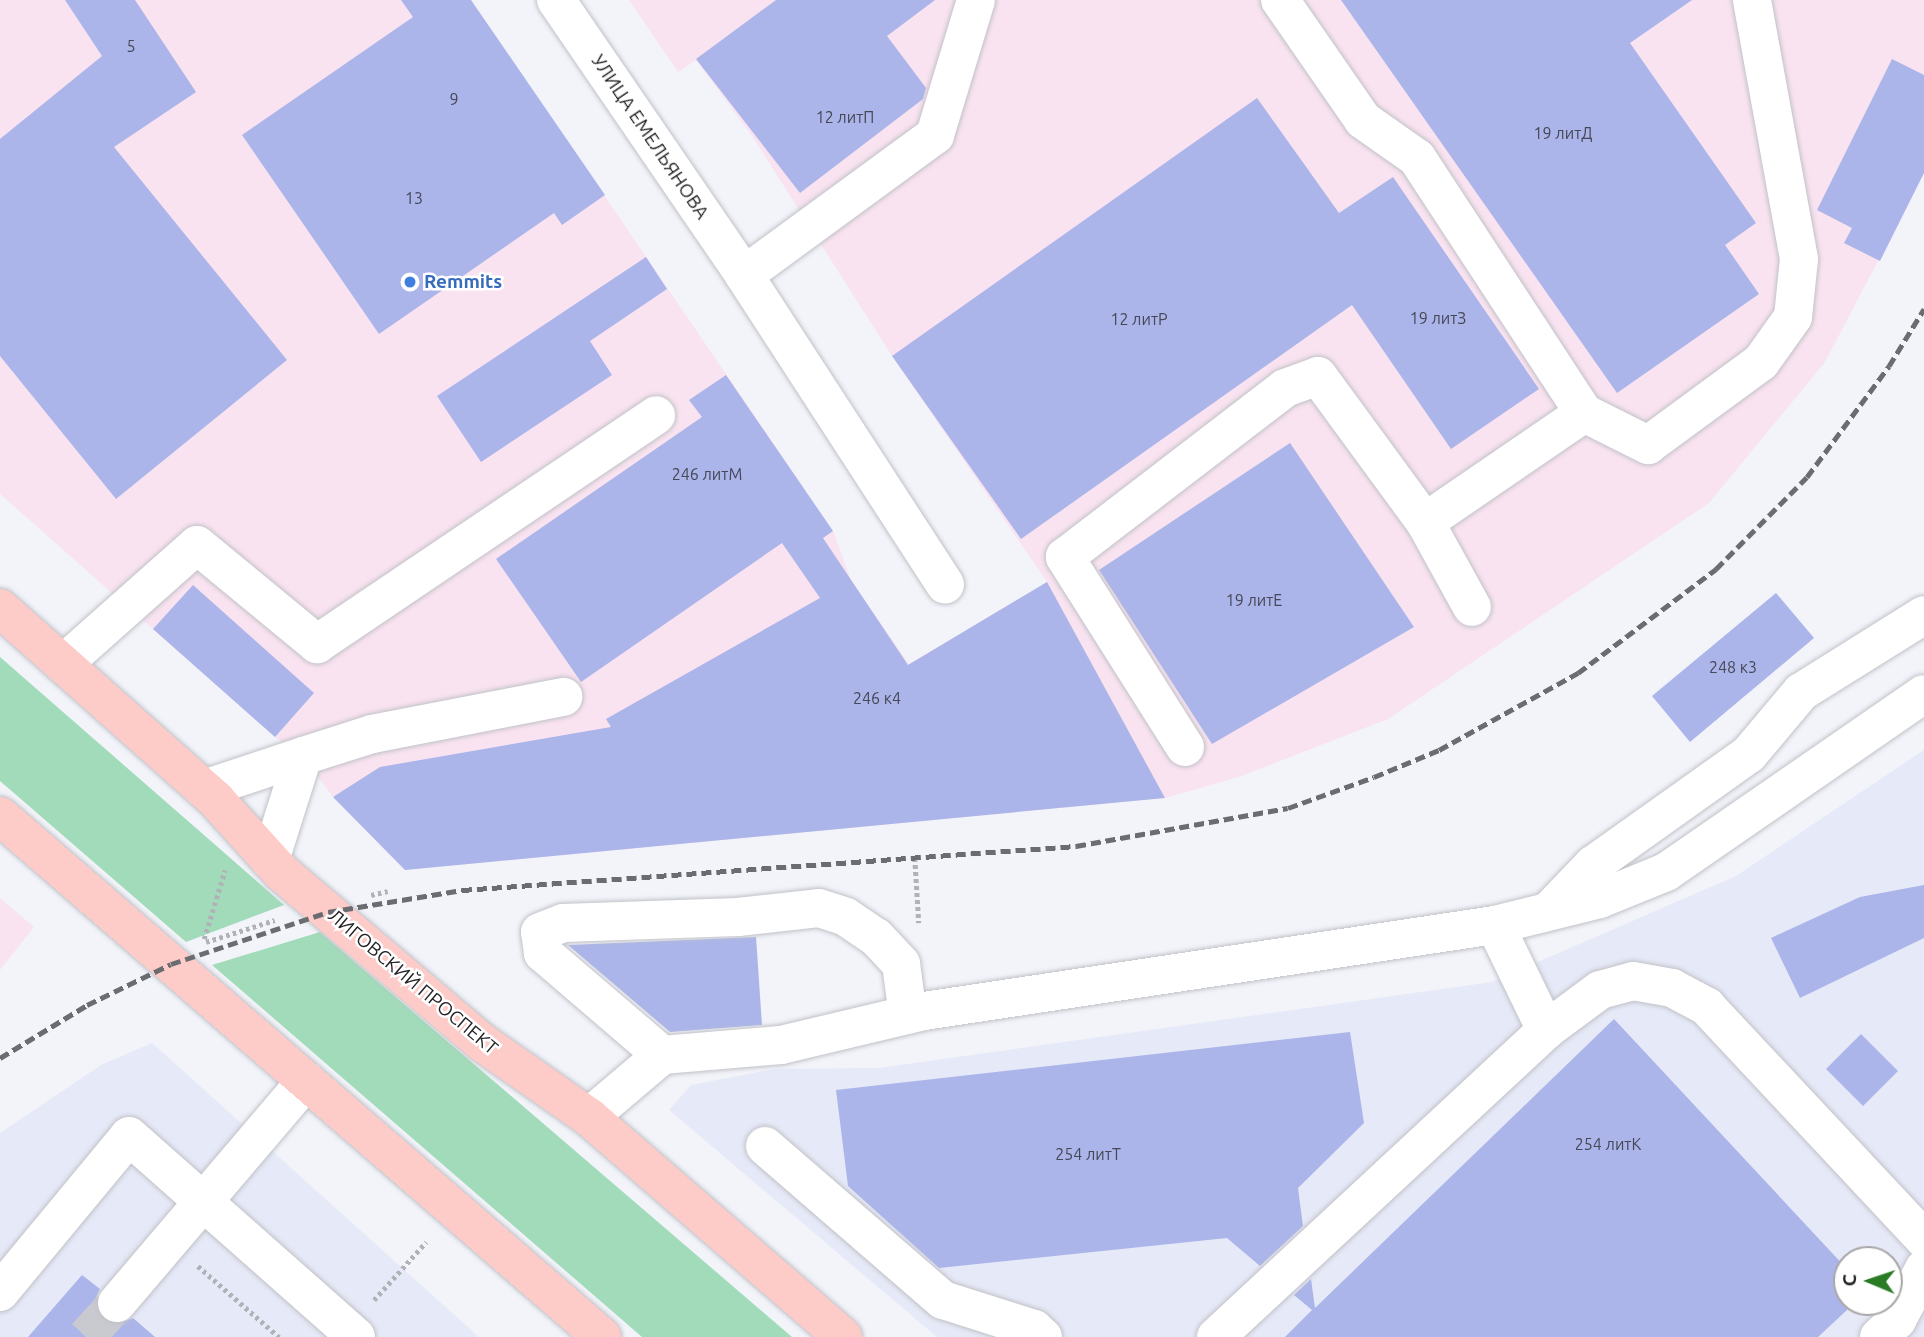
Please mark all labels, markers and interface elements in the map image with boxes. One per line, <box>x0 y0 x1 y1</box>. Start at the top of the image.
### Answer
house number: 5 <box>126 36 136 56</box>
street label: УЛИЦА ЕМЕЛЬЯНОВА <box>586 50 714 224</box>
house number: 9 <box>449 89 459 109</box>
house number: 12 литП <box>816 107 874 127</box>
house number: 19 литД <box>1534 123 1592 143</box>
house number: 13 <box>405 188 423 208</box>
place label: Remmits <box>424 271 502 293</box>
marker: Remmits <box>402 274 418 290</box>
house number: 19 литЗ <box>1410 308 1466 328</box>
house number: 12 литР <box>1110 309 1168 329</box>
house number: 246 литМ <box>672 464 742 484</box>
house number: 19 литЕ <box>1226 590 1282 610</box>
house number: 248 к3 <box>1709 657 1757 677</box>
house number: 246 к4 <box>853 688 901 708</box>
street label: ЛИГОВСКИЙ ПРОСПЕКТ <box>324 904 502 1060</box>
house number: 254 литК <box>1575 1134 1641 1154</box>
house number: 254 литТ <box>1055 1144 1121 1164</box>
north arrow <box>1833 1246 1903 1316</box>
text: С <box>1838 1274 1860 1287</box>

